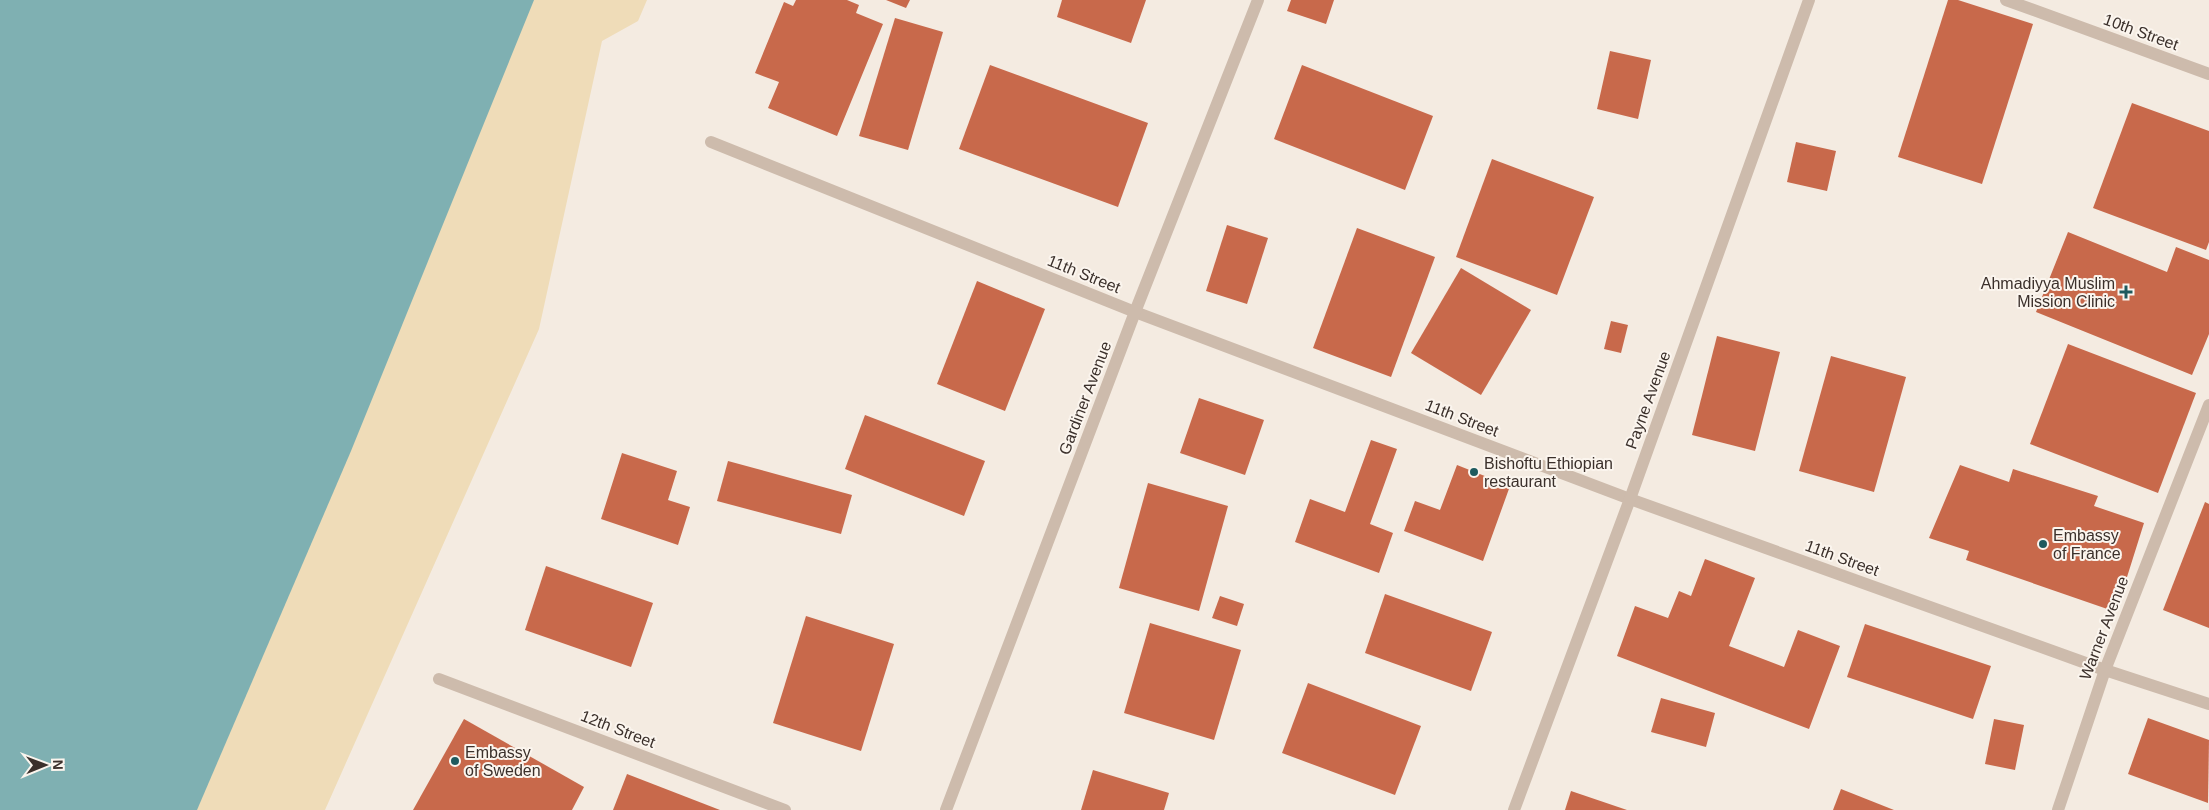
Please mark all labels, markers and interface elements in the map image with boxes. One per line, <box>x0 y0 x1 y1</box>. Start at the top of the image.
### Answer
street label: 10th Street <box>2101 11 2181 54</box>
street label: 11th Street <box>1045 252 1123 297</box>
place label: Ahmadiyya Muslim Mission Clinic <box>1981 275 2115 310</box>
marker: Ahmadiyya Muslim Mission Clinic <box>2119 285 2133 299</box>
street label: Gardiner Avenue <box>1056 339 1114 457</box>
street label: Payne Avenue <box>1622 349 1674 451</box>
street label: 11th Street <box>1423 396 1502 440</box>
place label: Bishoftu Ethiopian restaurant <box>1484 455 1613 490</box>
marker: Bishoftu Ethiopian restaurant <box>1468 466 1480 478</box>
place label: Embassy of France <box>2053 527 2121 562</box>
street label: 11th Street <box>1803 537 1882 579</box>
marker: Embassy of France <box>2037 538 2049 550</box>
street label: Warner Avenue <box>2076 574 2132 682</box>
street label: 12th Street <box>578 707 658 751</box>
north arrow <box>20 740 70 790</box>
place label: Embassy of Sweden <box>465 744 541 779</box>
marker: Embassy of Sweden <box>449 755 461 767</box>
text: N <box>50 760 66 770</box>

